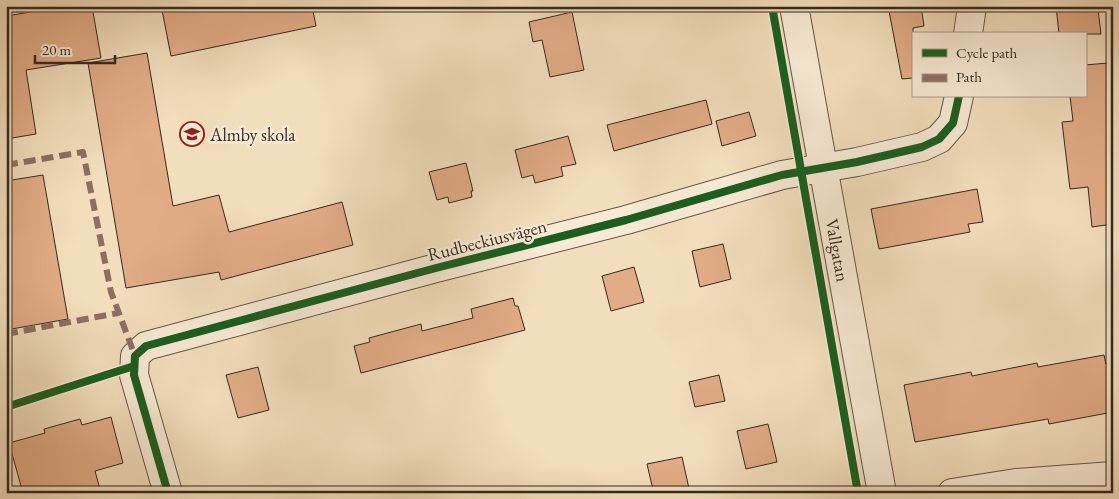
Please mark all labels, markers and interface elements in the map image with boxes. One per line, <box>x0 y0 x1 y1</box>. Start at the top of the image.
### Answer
scale bar <box>35 32 115 64</box>
legend <box>912 32 1086 98</box>
text: 20 m <box>42 40 71 59</box>
text: Cycle path <box>956 43 1018 62</box>
text: Path <box>956 67 982 86</box>
school or university icon: Almby skola <box>179 121 205 147</box>
place label: Almby skola <box>209 123 296 146</box>
street label: Rudbeckiusvägen <box>425 214 550 266</box>
street label: Vallgatan <box>821 217 855 284</box>

